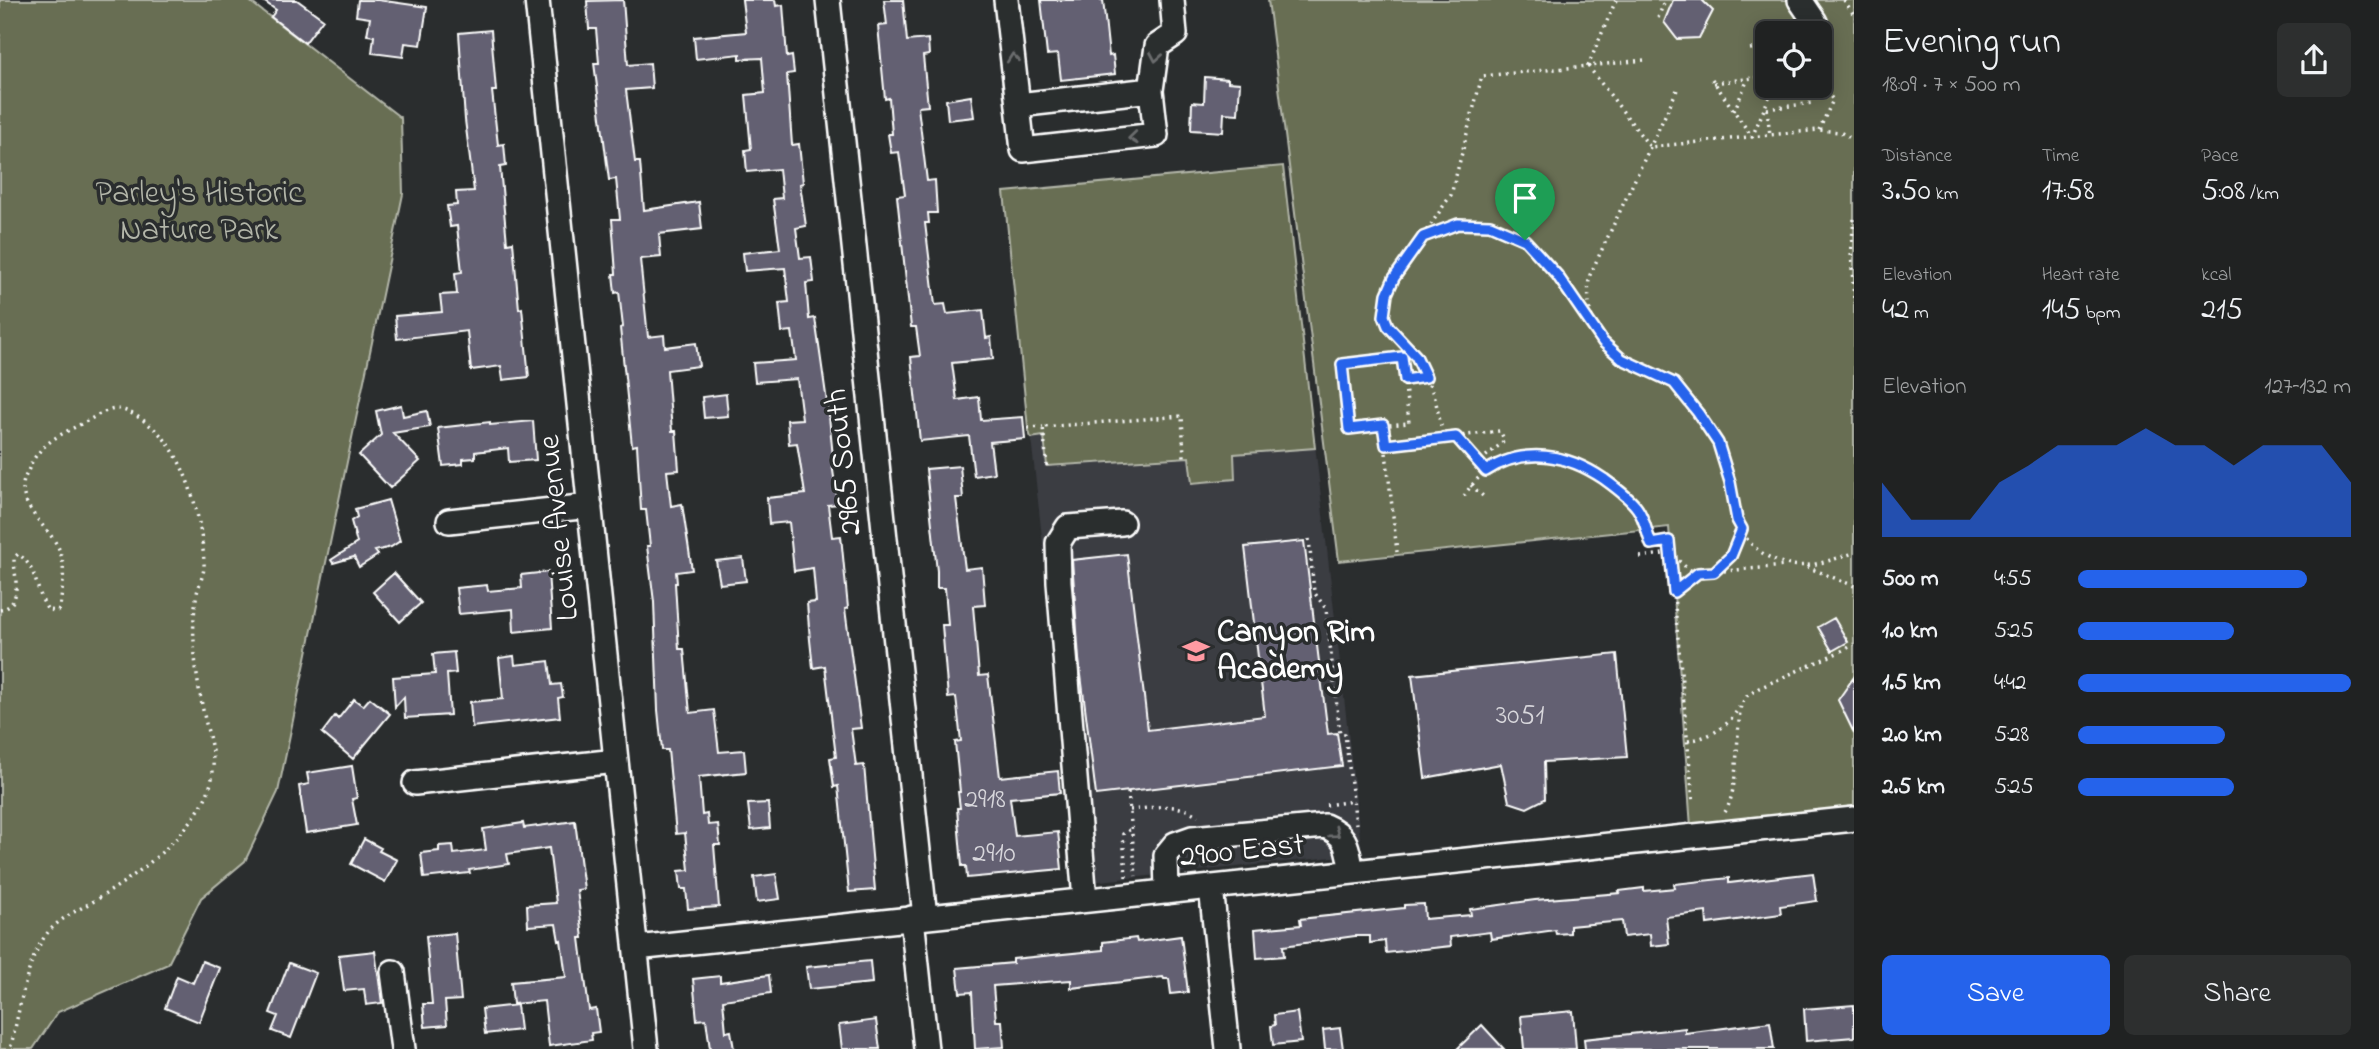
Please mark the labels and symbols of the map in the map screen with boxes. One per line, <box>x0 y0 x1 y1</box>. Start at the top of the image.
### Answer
one-way arrow <box>1149 51 1164 63</box>
one-way arrow <box>1005 52 1020 64</box>
one-way arrow <box>1127 130 1138 145</box>
pin <box>1495 168 1555 240</box>
park label: Parley's Historic Nature Park <box>96 171 303 255</box>
street label: 2965 South <box>814 386 876 538</box>
street label: Louise Avenue <box>527 432 593 623</box>
place label: Canyon Rim Academy <box>1217 610 1375 695</box>
school or university icon: Canyon Rim Academy <box>1181 636 1211 666</box>
house number: 3051 <box>1496 696 1544 737</box>
house number: 2918 <box>964 780 1006 821</box>
street label: 2900 East <box>1177 822 1307 882</box>
one-way arrow <box>1327 825 1339 837</box>
house number: 2910 <box>972 834 1016 875</box>

